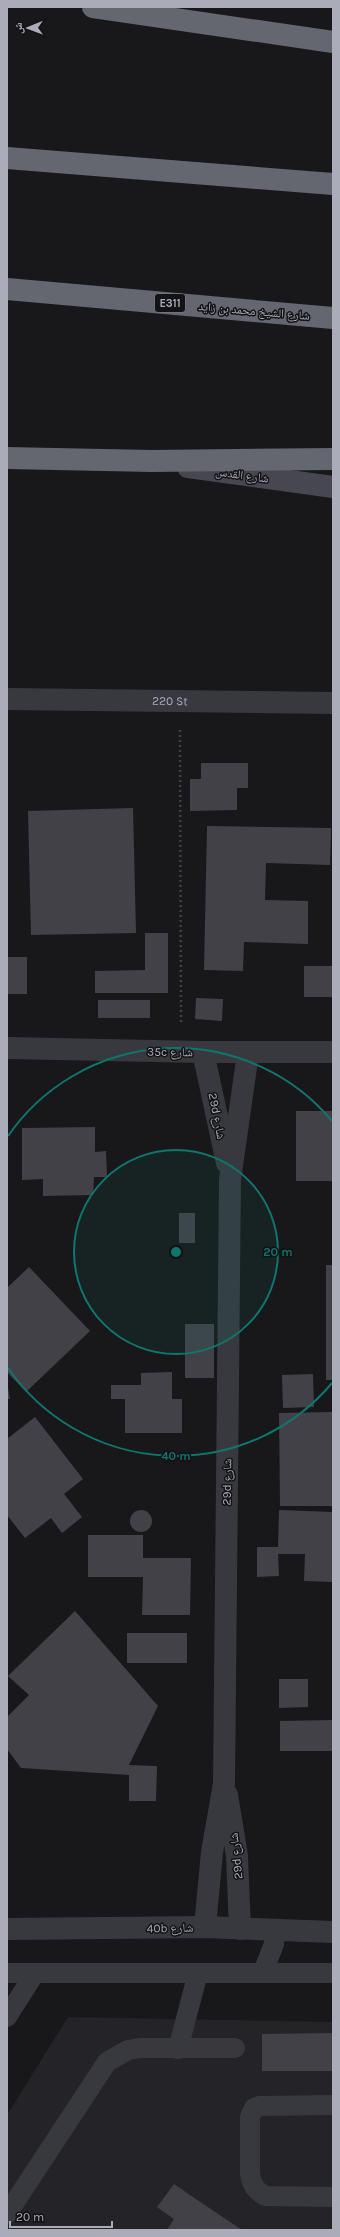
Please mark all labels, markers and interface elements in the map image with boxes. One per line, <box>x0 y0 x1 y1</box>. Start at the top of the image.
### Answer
north arrow <box>8 8 48 48</box>
text: ش <box>12 22 26 34</box>
road number: E311 <box>155 294 185 312</box>
street label: شارع الشيخ محمد بن زايد <box>198 299 310 324</box>
street label: شارع القدس <box>214 464 270 487</box>
street label: 220 St <box>152 694 188 708</box>
street label: 35c شارع <box>147 1045 193 1060</box>
street label: 29d شارع <box>205 1092 228 1141</box>
centre of rings <box>169 1245 183 1259</box>
text: 20 m <box>263 1245 293 1259</box>
text: 40 m <box>161 1449 191 1463</box>
street label: 29d شارع <box>220 1458 235 1505</box>
street label: 29d شارع <box>227 1832 246 1880</box>
street label: 40b شارع <box>147 1921 194 1936</box>
scale bar <box>10 2203 112 2229</box>
text: 20 m <box>16 2210 44 2224</box>

